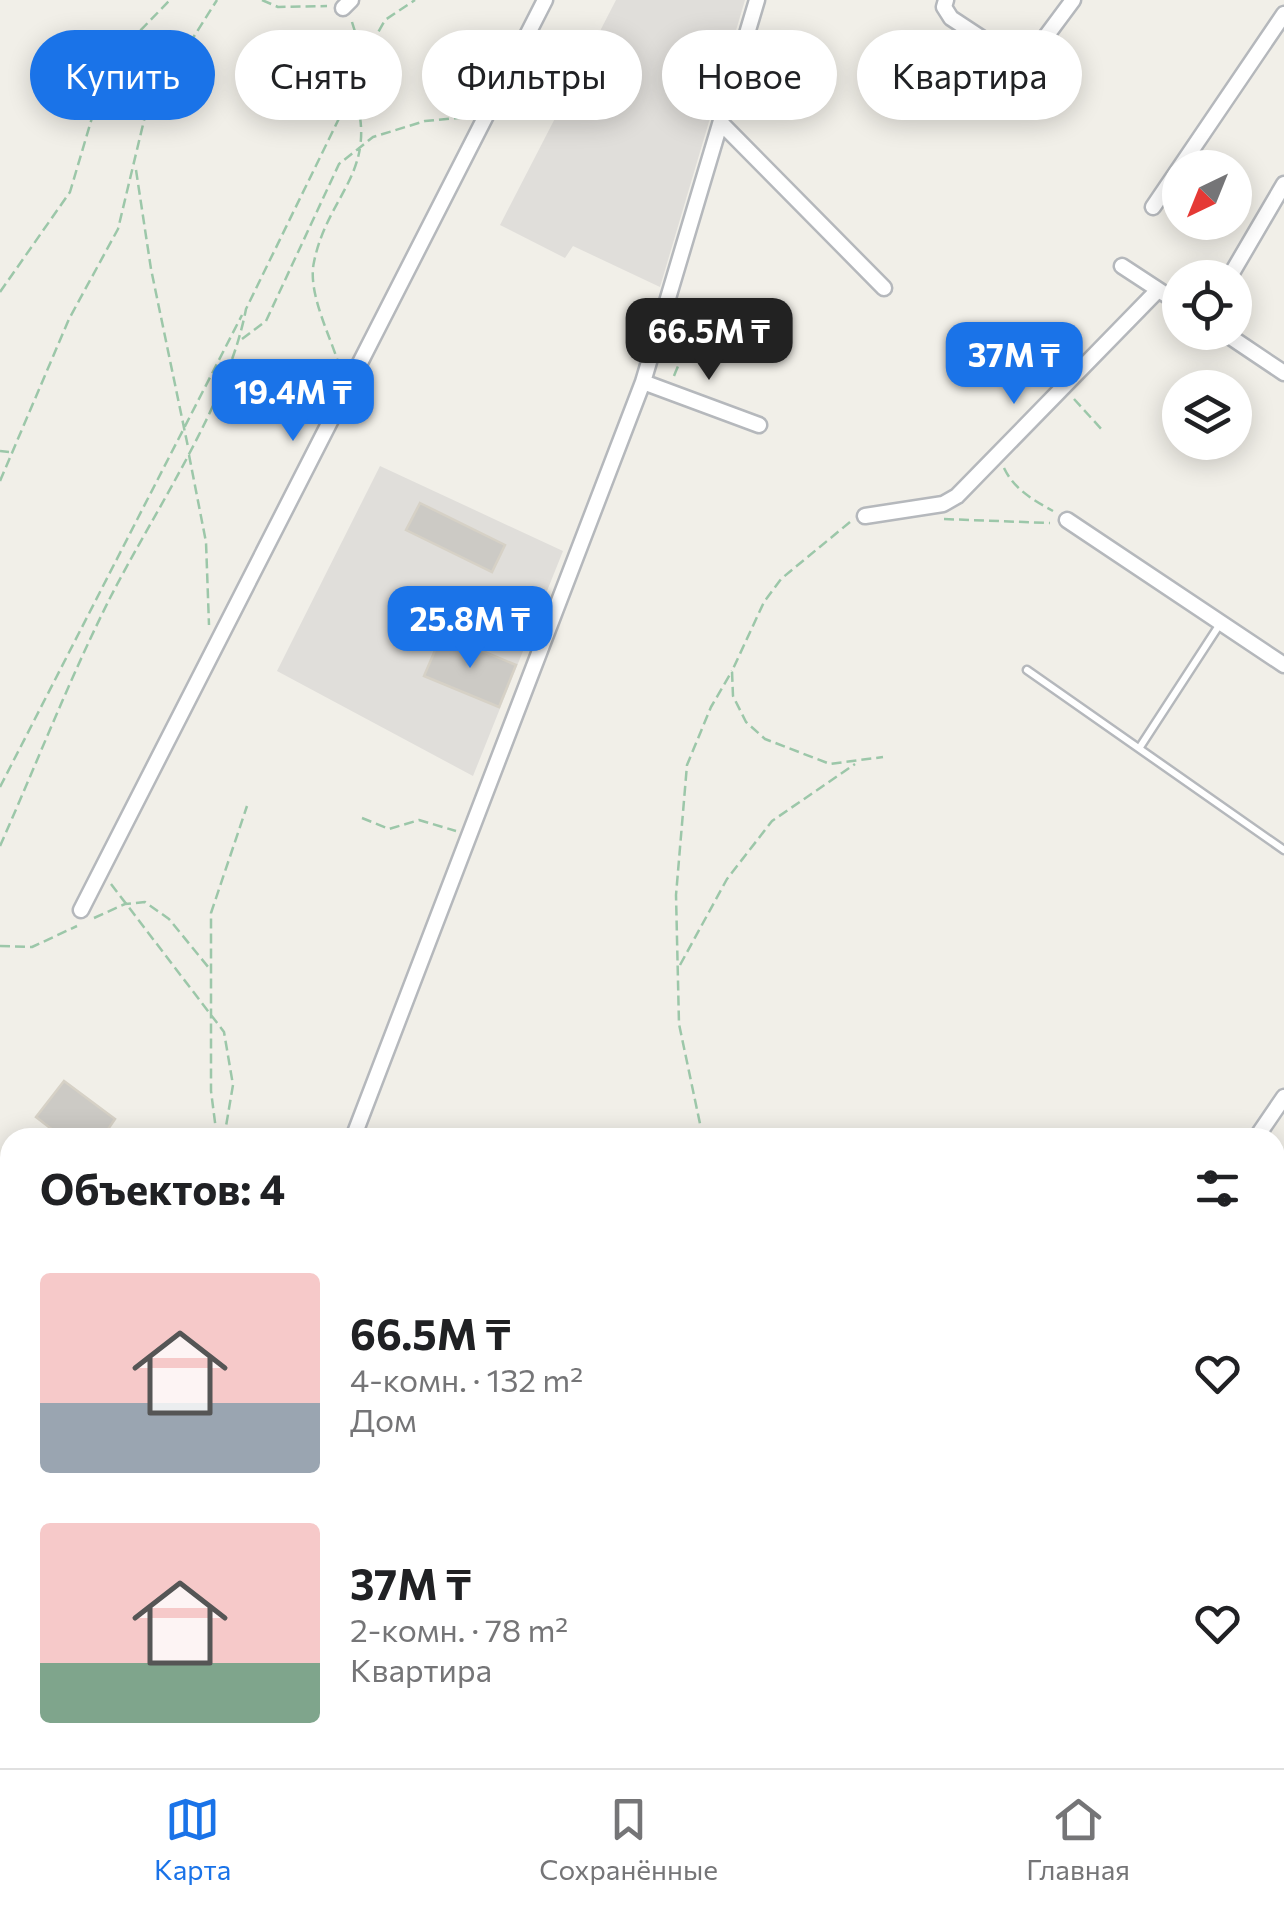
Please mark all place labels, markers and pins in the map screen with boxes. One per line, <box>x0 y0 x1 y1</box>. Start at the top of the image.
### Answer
pin: 66.5M ₸ <box>617 298 801 383</box>
pin: 37M ₸ <box>944 322 1084 407</box>
pin: 19.4M ₸ <box>201 359 385 444</box>
pin: 25.8M ₸ <box>378 586 562 671</box>

